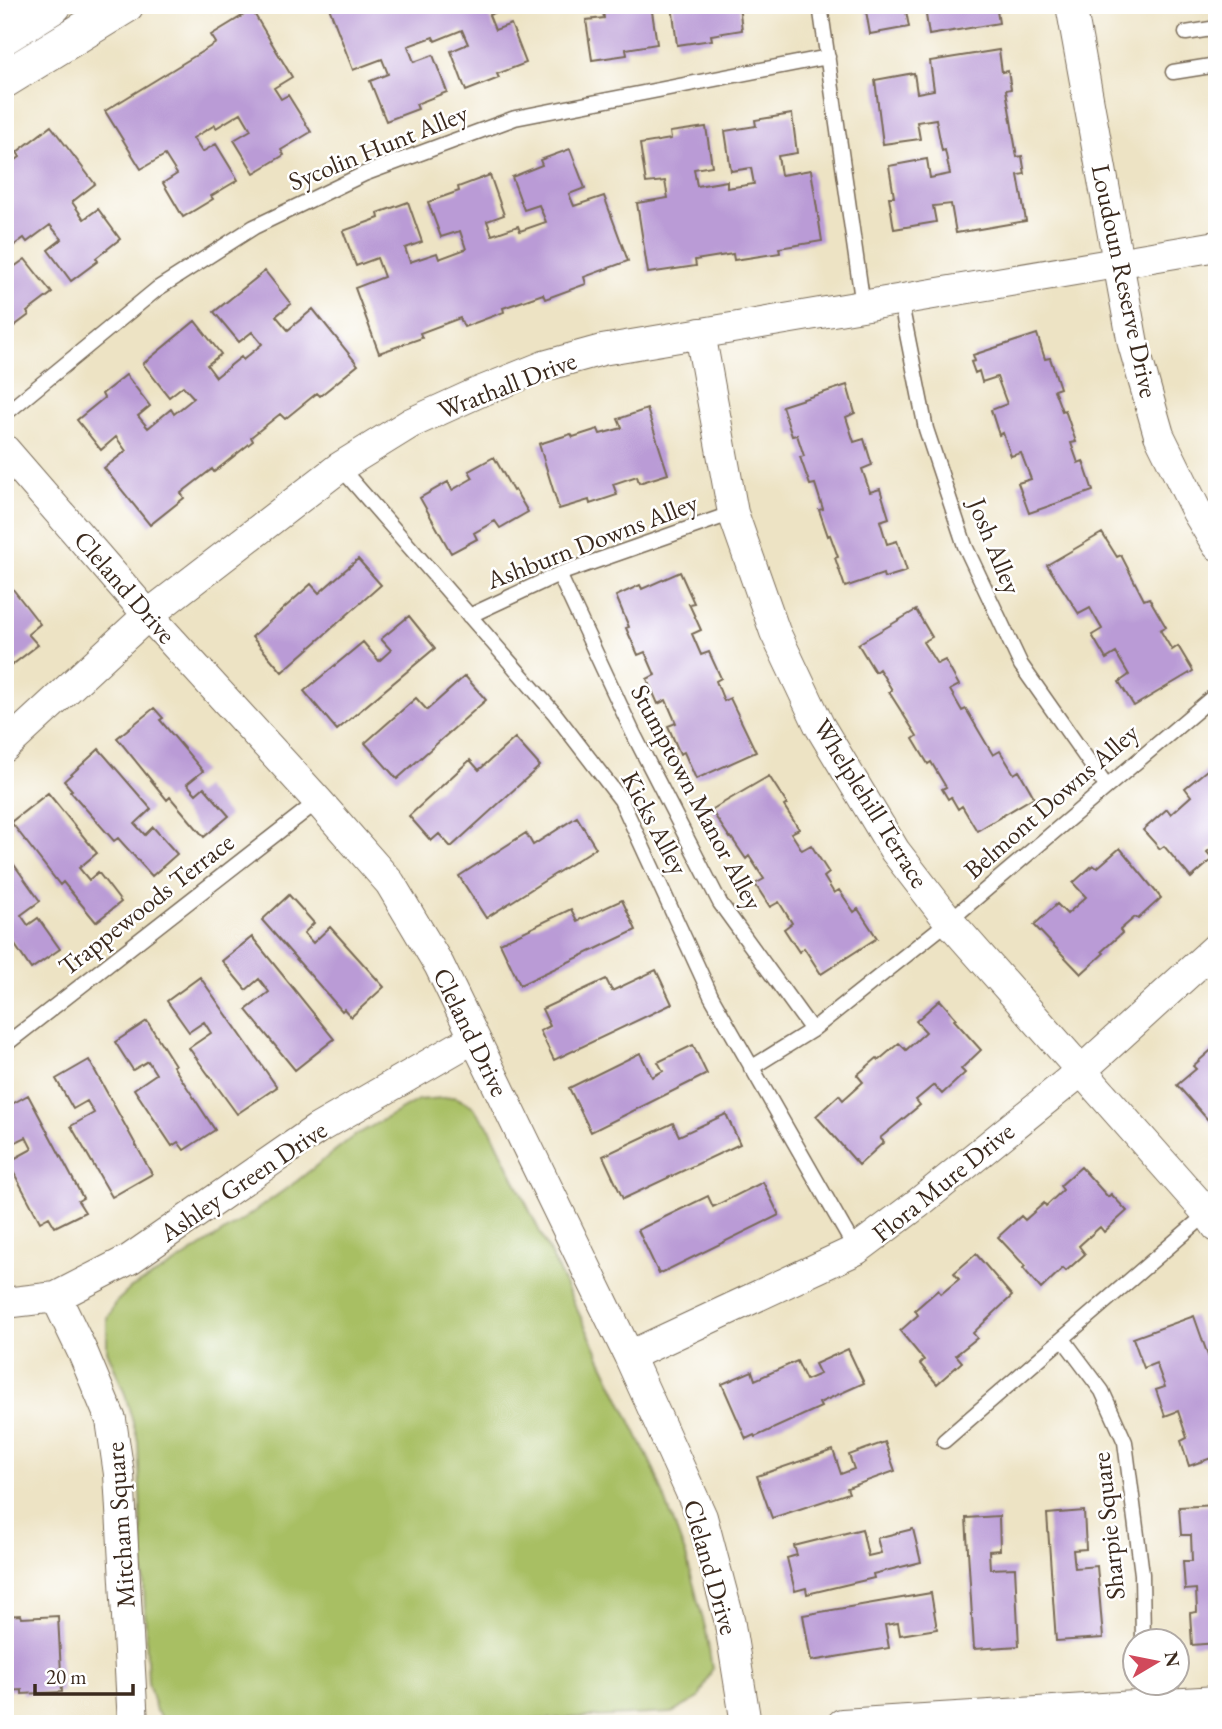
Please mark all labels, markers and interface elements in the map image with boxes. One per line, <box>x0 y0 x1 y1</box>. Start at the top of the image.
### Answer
street label: Sycolin Hunt Alley <box>283 95 473 198</box>
street label: Loudoun Reserve Drive <box>1084 161 1166 401</box>
street label: Wrathall Drive <box>433 343 581 427</box>
street label: Ashburn Downs Alley <box>481 485 703 597</box>
street label: Josh Alley <box>960 491 1030 600</box>
street label: Cleland Drive <box>67 523 183 651</box>
street label: Stumptown Manor Alley <box>623 678 771 916</box>
street label: Whelplehill Terrace <box>805 712 937 894</box>
street label: Belmont Downs Alley <box>956 715 1146 886</box>
street label: Kicks Alley <box>614 765 697 881</box>
street label: Trappewoods Terrace <box>51 825 241 983</box>
street label: Cleland Drive <box>425 962 517 1102</box>
street label: Ashley Green Drive <box>152 1112 333 1250</box>
street label: Flora Mure Drive <box>865 1114 1021 1250</box>
street label: Mitcham Square <box>97 1441 143 1609</box>
street label: Sharpie Square <box>1083 1450 1133 1602</box>
street label: Cleland Drive <box>675 1495 747 1639</box>
north arrow <box>1120 1628 1190 1698</box>
text: N <box>1159 1649 1186 1669</box>
scale bar <box>35 1652 133 1696</box>
text: 20 m <box>46 1663 87 1690</box>

